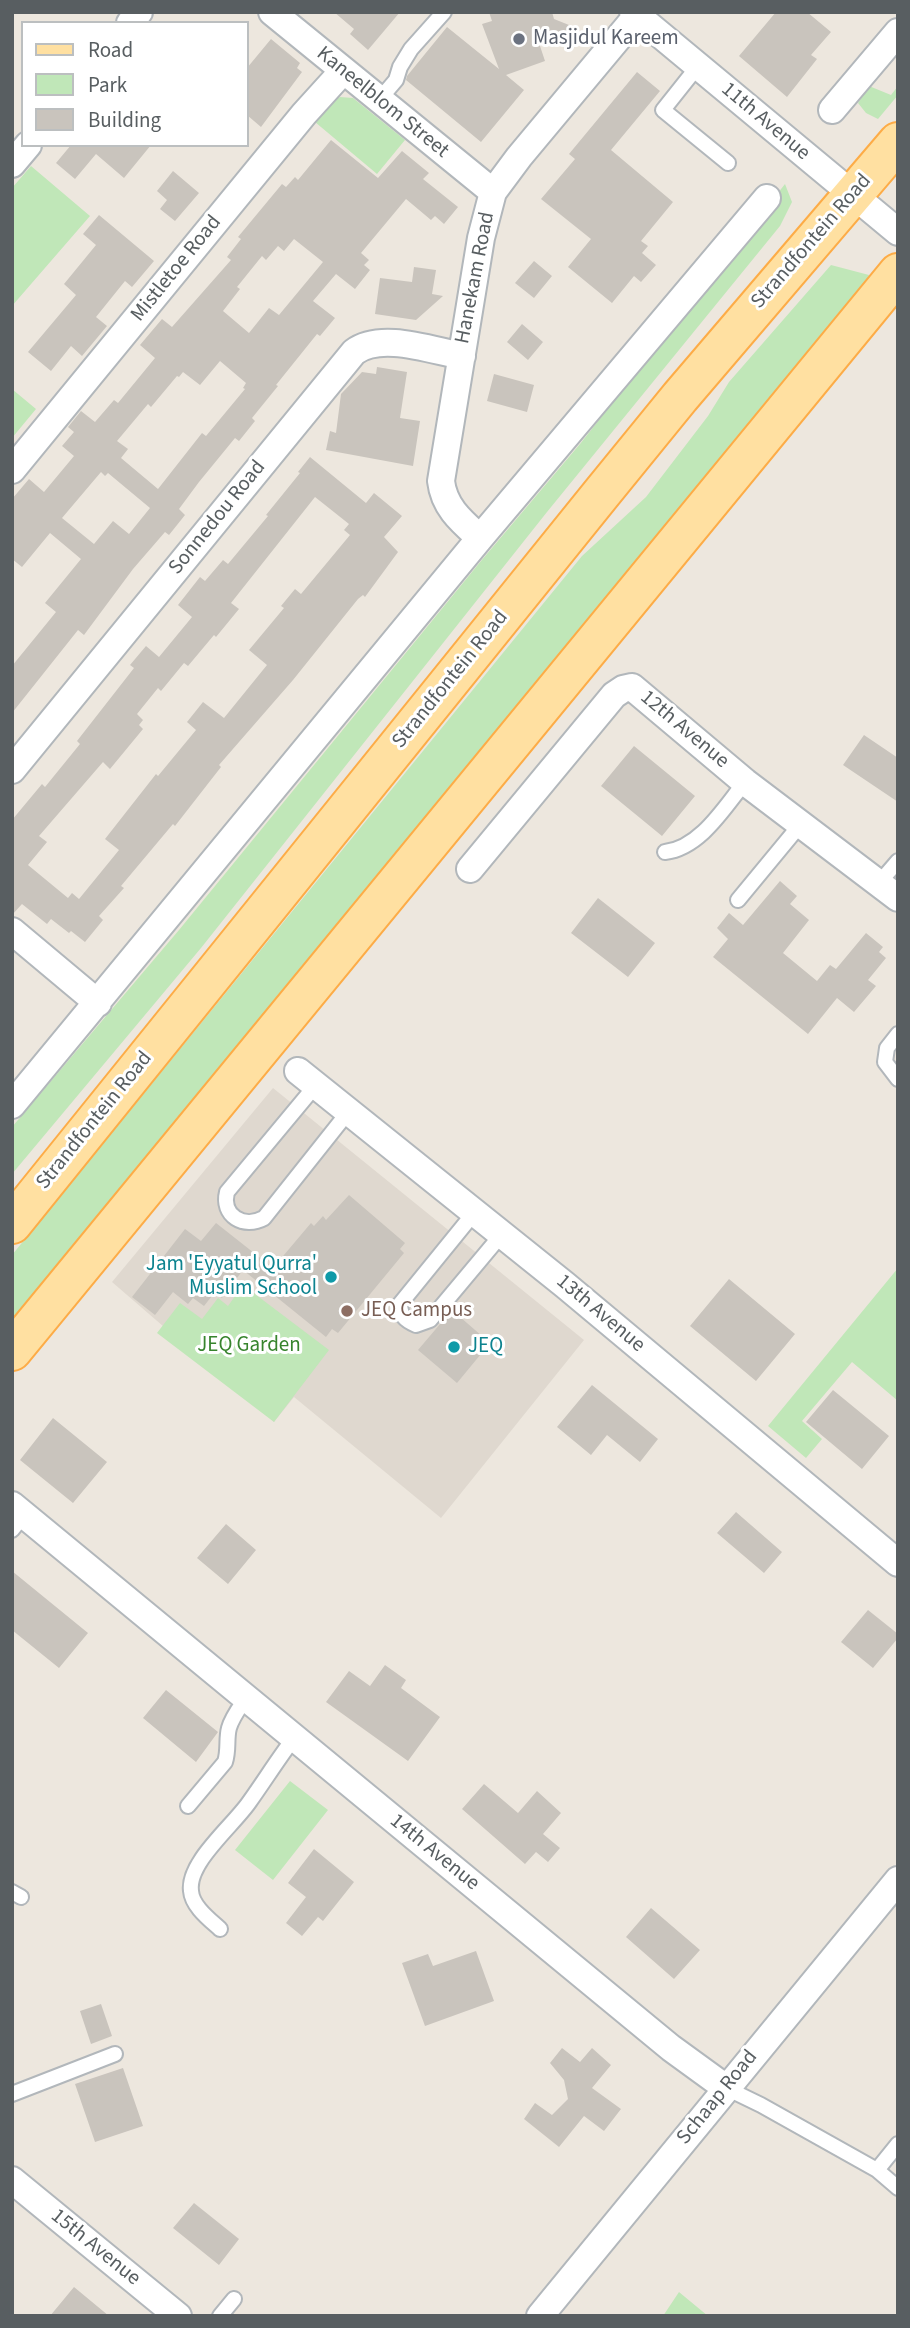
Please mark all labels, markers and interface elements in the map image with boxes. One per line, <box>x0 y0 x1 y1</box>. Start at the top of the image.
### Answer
legend <box>21 21 248 147</box>
place label: Masjidul Kareem <box>533 26 679 52</box>
marker: Masjidul Kareem <box>511 31 527 47</box>
text: Road <box>88 35 133 65</box>
street label: Kaneelblom Street <box>311 42 453 164</box>
text: Park <box>88 70 127 100</box>
street label: 11th Avenue <box>715 78 815 166</box>
text: Building <box>88 105 161 135</box>
street label: Strandfontein Road <box>747 169 877 315</box>
street label: Hanekam Road <box>451 210 501 346</box>
street label: Mistletoe Road <box>127 211 227 327</box>
street label: Sonnedou Road <box>164 456 272 580</box>
street label: Strandfontein Road <box>388 606 514 754</box>
street label: 12th Avenue <box>634 686 734 774</box>
street label: Strandfontein Road <box>32 1047 158 1195</box>
place label: Jam 'Eyyatul Qurra' Muslim School <box>146 1252 317 1302</box>
marker: Jam 'Eyyatul Qurra' Muslim School <box>323 1269 339 1285</box>
street label: 13th Avenue <box>550 1270 650 1358</box>
place label: JEQ Campus <box>361 1298 472 1324</box>
marker: JEQ Campus <box>339 1303 355 1319</box>
park label: JEQ Garden <box>197 1333 301 1359</box>
place label: JEQ <box>468 1334 503 1360</box>
marker: JEQ <box>446 1339 462 1355</box>
street label: 14th Avenue <box>384 1809 484 1897</box>
street label: Schaap Road <box>672 2046 764 2150</box>
street label: 15th Avenue <box>45 2204 145 2292</box>

